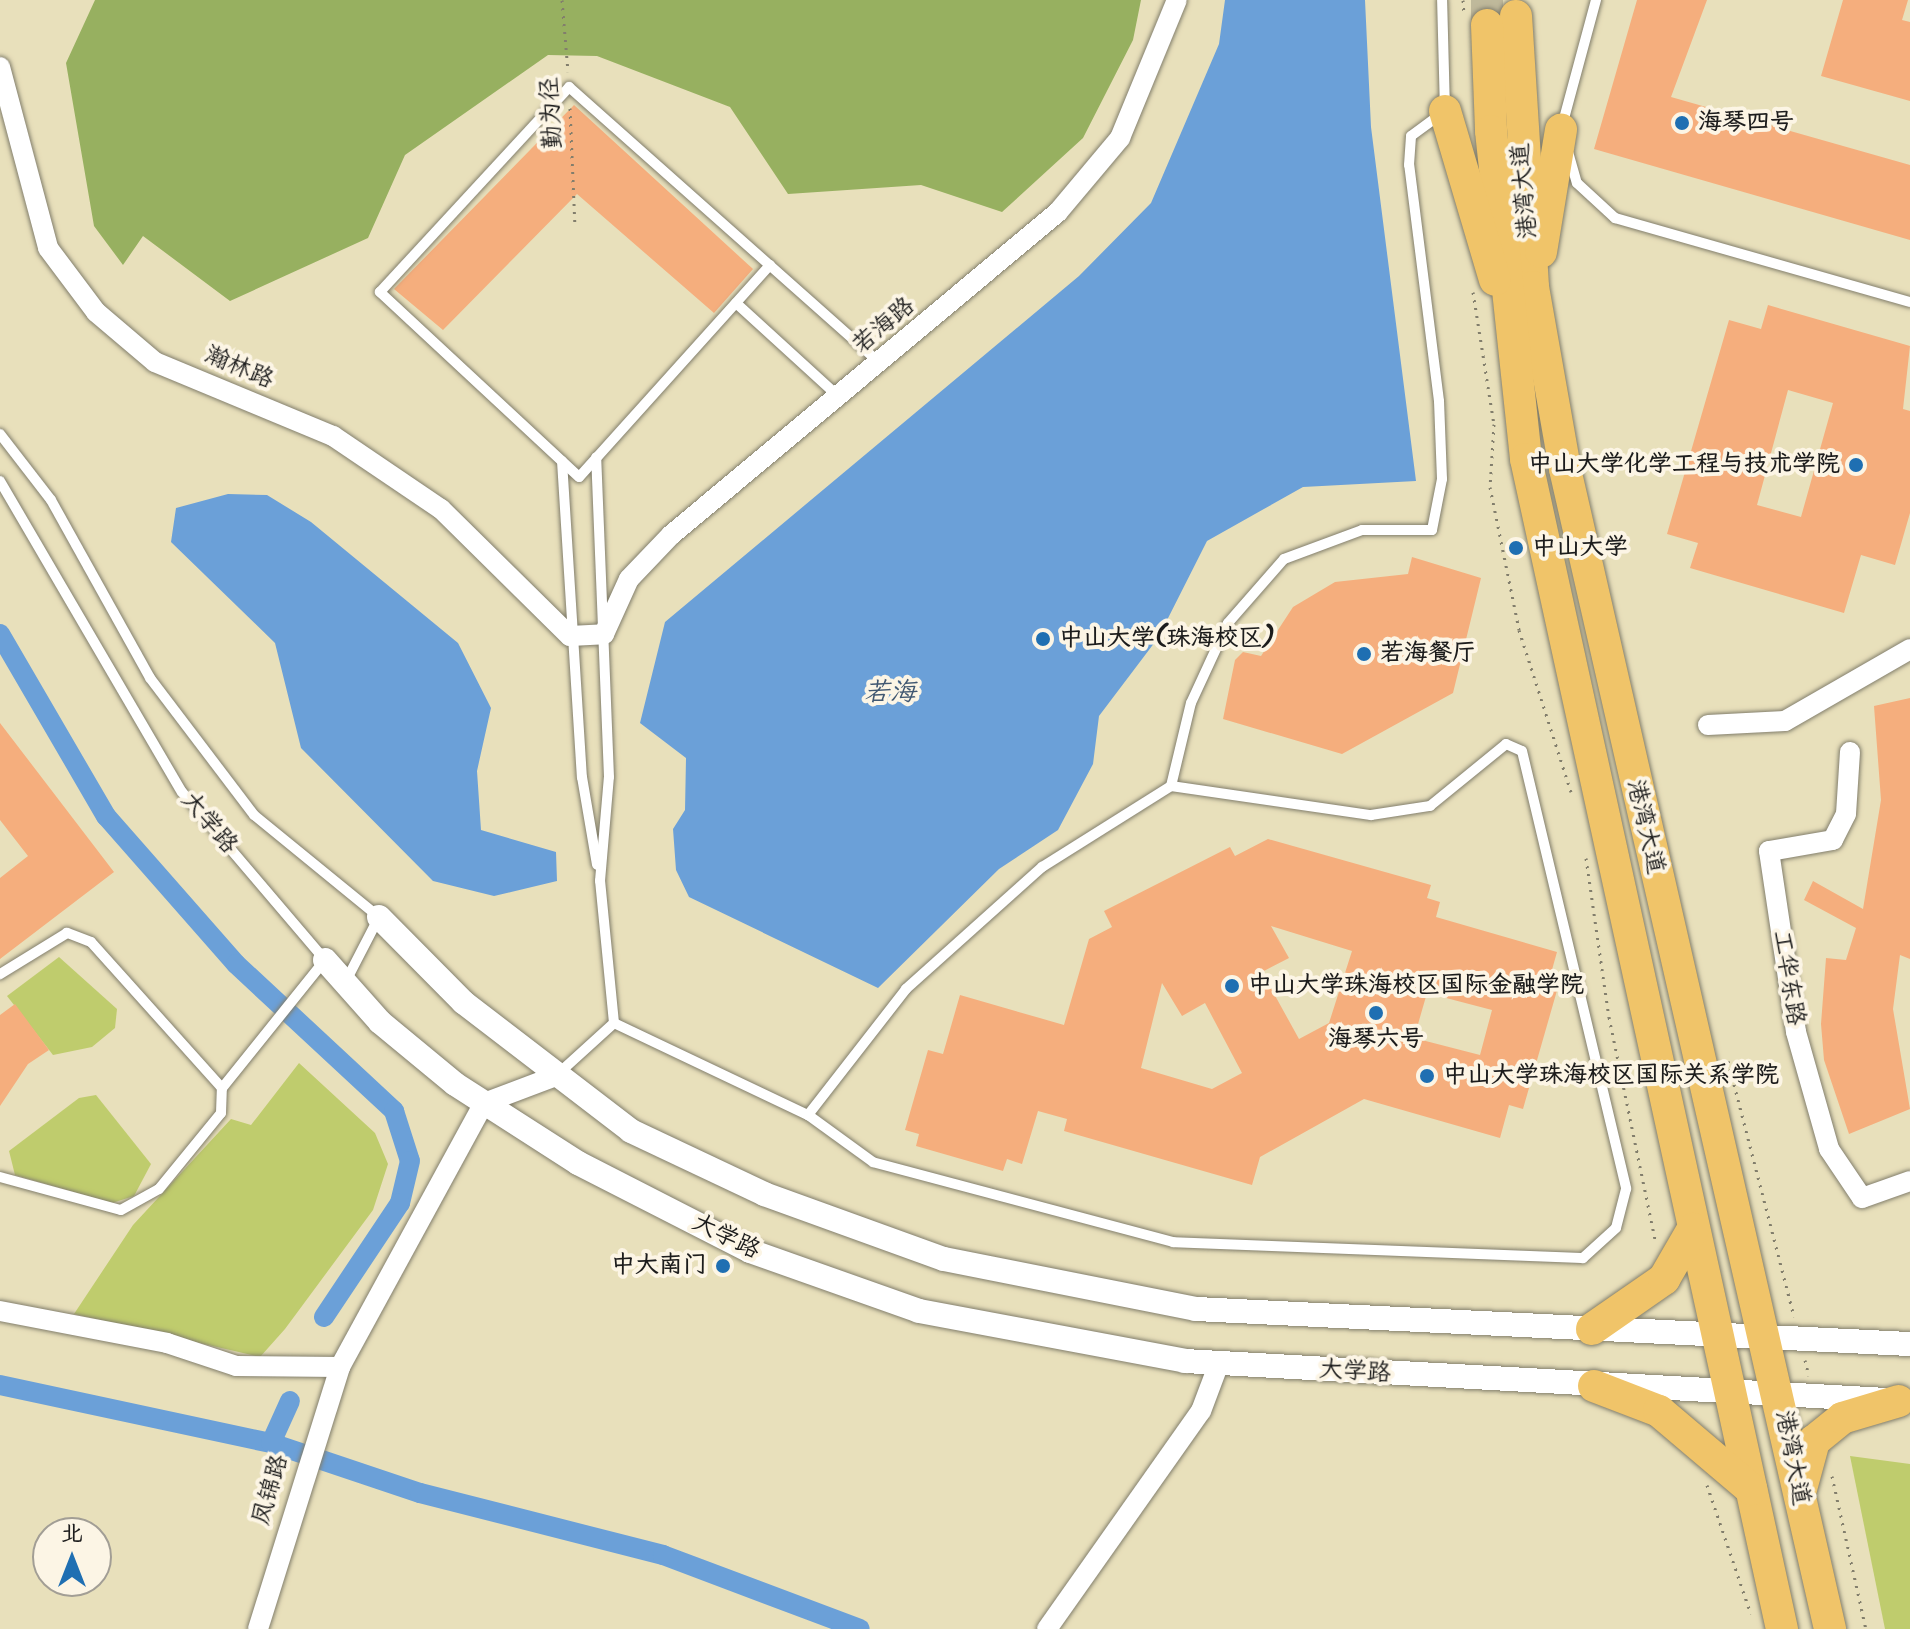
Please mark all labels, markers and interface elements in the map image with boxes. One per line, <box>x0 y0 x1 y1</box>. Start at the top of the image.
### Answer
street label: 勤为径 <box>536 76 568 150</box>
place label: 海琴四号 <box>1698 109 1794 137</box>
marker: 海琴四号 <box>1673 114 1691 132</box>
street label: 港湾大道 <box>1506 142 1544 240</box>
street label: 若海路 <box>847 292 921 360</box>
street label: 瀚林路 <box>200 341 278 395</box>
place label: 中山大学化学工程与技术学院 <box>1528 451 1840 479</box>
marker: 中山大学化学工程与技术学院 <box>1847 456 1865 474</box>
place label: 中山大学 <box>1532 534 1628 562</box>
marker: 中山大学 <box>1507 539 1525 557</box>
place label: 中山大学(珠海校区) <box>1059 625 1275 653</box>
marker: 中山大学(珠海校区) <box>1034 630 1052 648</box>
place label: 若海餐厅 <box>1380 640 1476 668</box>
marker: 若海餐厅 <box>1355 645 1373 663</box>
water label: 若海 <box>864 678 916 710</box>
street label: 港湾大道 <box>1620 777 1670 877</box>
street label: 大学路 <box>175 786 243 860</box>
street label: 工华东路 <box>1766 928 1810 1028</box>
place label: 中山大学珠海校区国际金融学院 <box>1248 972 1584 1000</box>
marker: 中山大学珠海校区国际金融学院 <box>1223 977 1241 995</box>
marker: 海琴六号 <box>1367 1004 1385 1022</box>
place label: 海琴六号 <box>1328 1026 1424 1054</box>
place label: 中山大学珠海校区国际关系学院 <box>1443 1062 1779 1090</box>
marker: 中山大学珠海校区国际关系学院 <box>1418 1067 1436 1085</box>
street label: 大学路 <box>687 1208 765 1266</box>
place label: 中大南门 <box>611 1252 707 1280</box>
marker: 中大南门 <box>714 1257 732 1275</box>
street label: 大学路 <box>1318 1355 1392 1389</box>
street label: 港湾大道 <box>1769 1408 1815 1508</box>
street label: 凤锦路 <box>247 1451 295 1529</box>
north arrow <box>32 1517 112 1597</box>
text: 北 <box>61 1517 83 1552</box>

